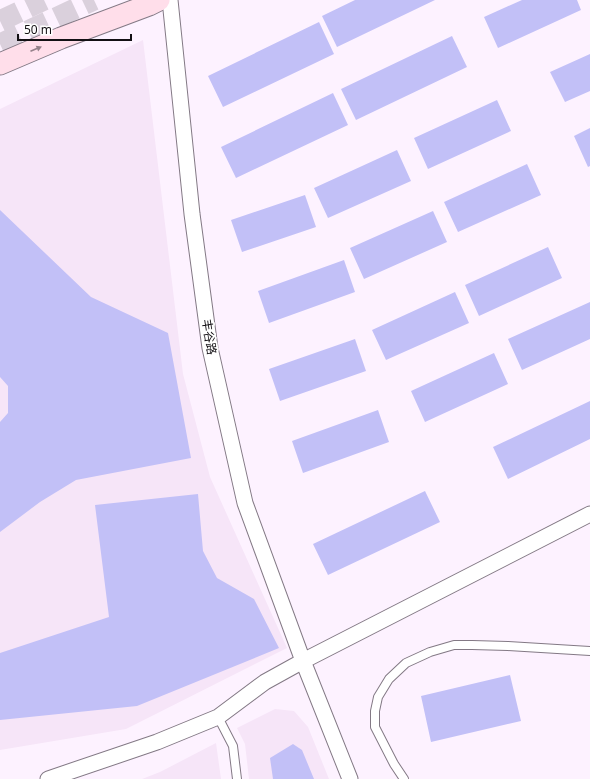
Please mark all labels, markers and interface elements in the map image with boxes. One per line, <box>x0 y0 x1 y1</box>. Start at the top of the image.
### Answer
scale bar <box>18 16 131 42</box>
text: 50 m <box>24 21 52 38</box>
one-way arrow <box>30 46 41 52</box>
street label: 丰谷路 <box>198 318 221 356</box>

